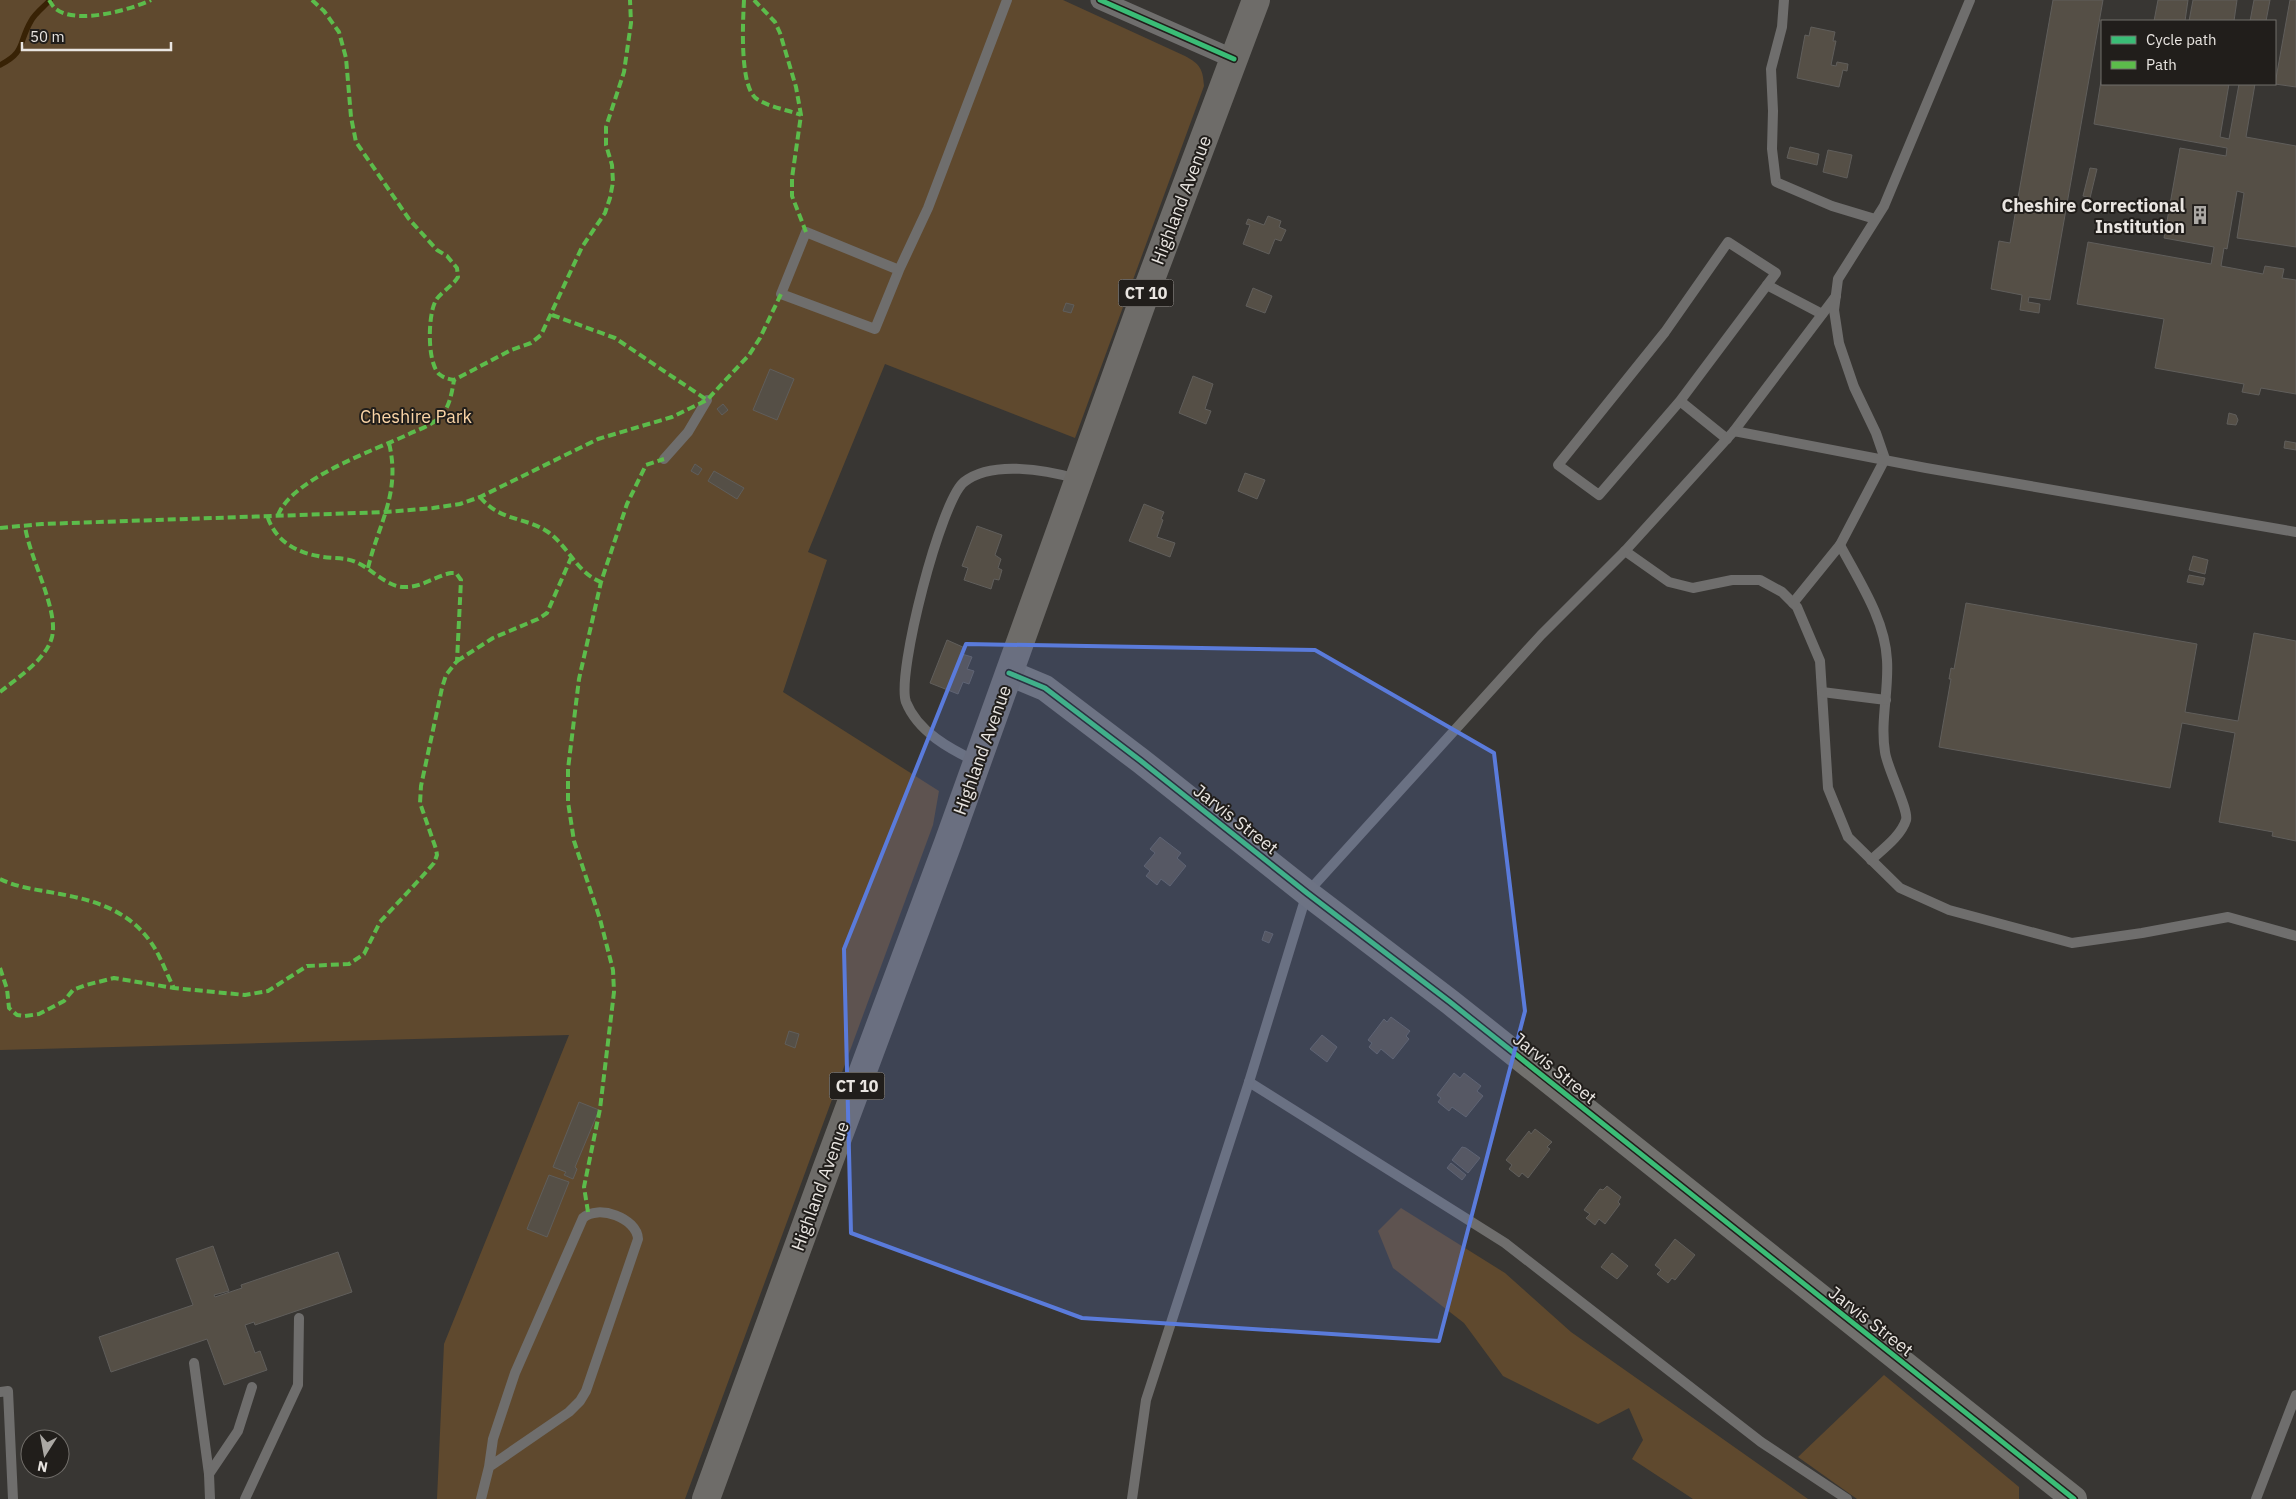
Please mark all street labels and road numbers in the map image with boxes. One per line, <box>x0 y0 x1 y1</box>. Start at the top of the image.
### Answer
street label: Highland Avenue <box>1146 132 1216 268</box>
road number: CT 10 <box>1118 280 1174 306</box>
street label: Highland Avenue <box>948 682 1016 818</box>
street label: Jarvis Street <box>1189 779 1283 859</box>
street label: Jarvis Street <box>1508 1027 1602 1109</box>
road number: CT 10 <box>830 1072 884 1100</box>
street label: Highland Avenue <box>786 1118 854 1254</box>
street label: Jarvis Street <box>1824 1281 1918 1361</box>

